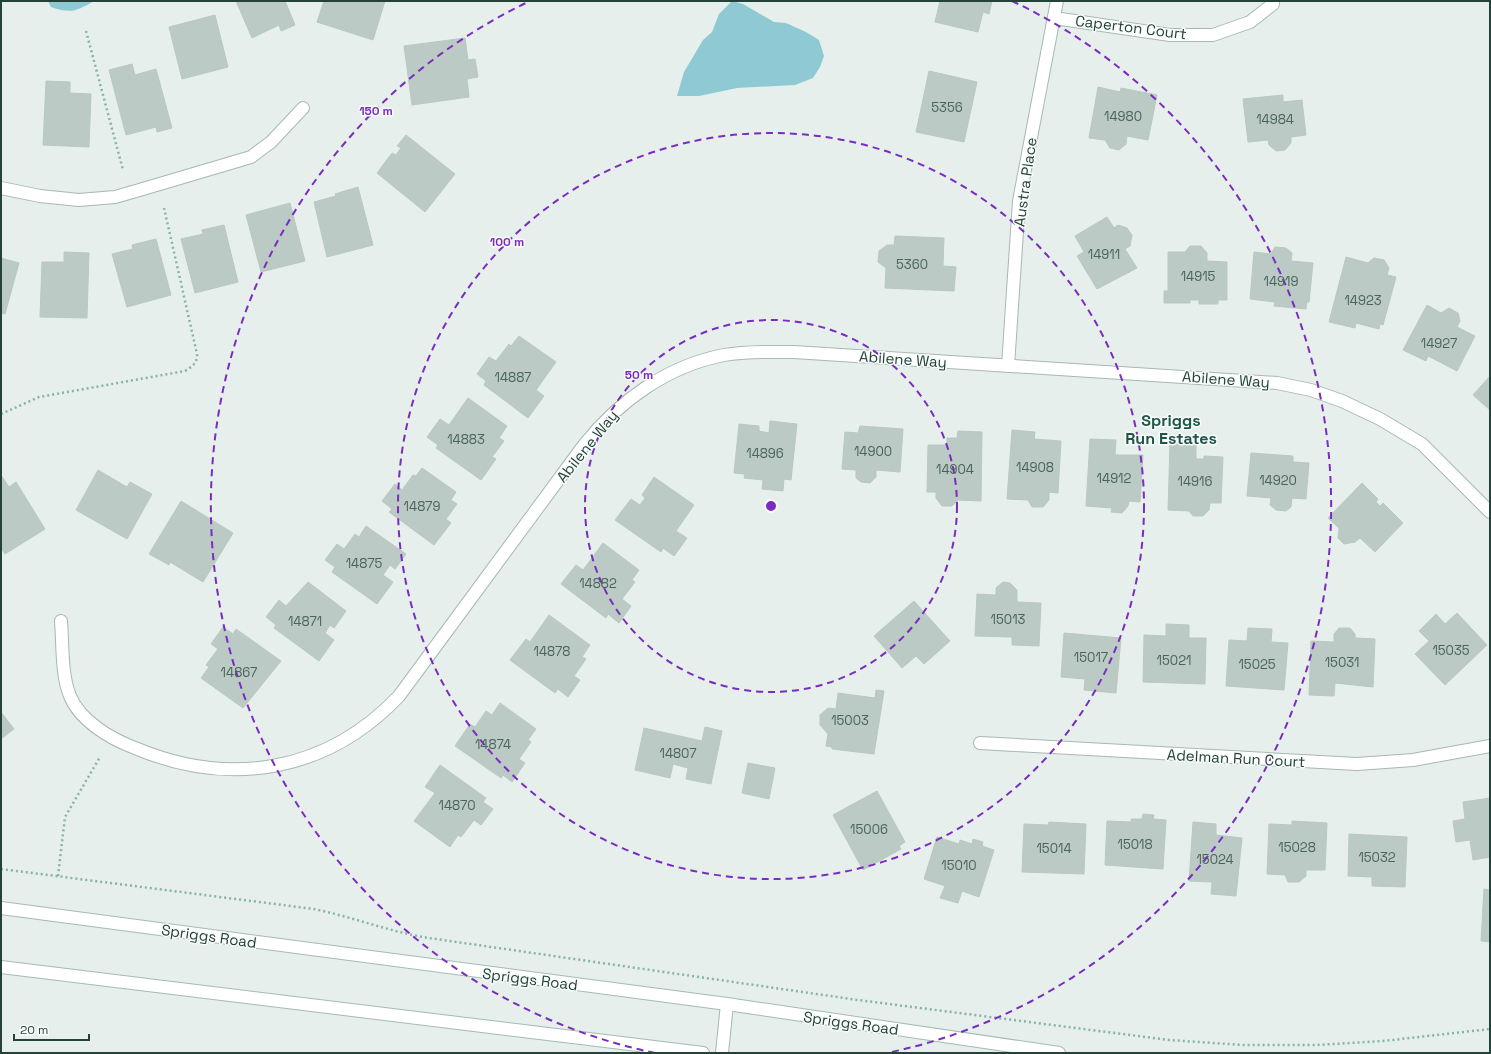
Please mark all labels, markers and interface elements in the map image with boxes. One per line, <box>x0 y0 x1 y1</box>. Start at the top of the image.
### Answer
street label: Caperton Court <box>1074 11 1188 43</box>
house number: 5356 <box>931 99 963 116</box>
text: 150 m <box>359 103 393 119</box>
house number: 14980 <box>1104 108 1142 125</box>
house number: 14984 <box>1256 111 1294 128</box>
street label: Austra Place <box>1009 136 1041 228</box>
text: 100 m <box>490 234 524 250</box>
house number: 14911 <box>1088 246 1120 263</box>
house number: 5360 <box>896 256 928 273</box>
house number: 14915 <box>1181 268 1216 285</box>
house number: 14919 <box>1264 273 1298 290</box>
house number: 14923 <box>1344 292 1382 309</box>
house number: 14927 <box>1421 335 1457 352</box>
street label: Abilene Way <box>859 346 947 372</box>
street label: Abilene Way <box>1182 366 1270 392</box>
text: 50 m <box>625 367 653 383</box>
house number: 14887 <box>495 369 531 386</box>
street label: Abilene Way <box>552 406 622 486</box>
district label: Spriggs Run Estates <box>1125 410 1217 449</box>
house number: 14883 <box>447 431 485 448</box>
house number: 14900 <box>854 443 892 460</box>
house number: 14896 <box>746 445 784 462</box>
house number: 14908 <box>1016 459 1054 476</box>
house number: 14904 <box>936 461 974 478</box>
house number: 14912 <box>1097 470 1132 487</box>
house number: 14920 <box>1259 472 1297 489</box>
house number: 14916 <box>1178 473 1212 490</box>
house number: 14879 <box>404 498 440 515</box>
centre of rings <box>764 499 778 513</box>
house number: 14875 <box>346 555 383 572</box>
house number: 14882 <box>579 575 617 592</box>
house number: 15013 <box>991 611 1026 628</box>
house number: 14871 <box>288 613 322 630</box>
house number: 15035 <box>1432 642 1470 659</box>
house number: 14878 <box>534 643 570 660</box>
house number: 15017 <box>1074 649 1108 666</box>
house number: 15021 <box>1157 652 1191 669</box>
house number: 15031 <box>1325 654 1359 671</box>
house number: 15025 <box>1238 656 1276 673</box>
house number: 14867 <box>221 664 257 681</box>
house number: 15003 <box>831 712 869 729</box>
house number: 14874 <box>475 736 511 753</box>
house number: 14807 <box>659 745 697 762</box>
street label: Adelman Run Court <box>1166 745 1306 771</box>
house number: 14870 <box>438 797 476 814</box>
house number: 15006 <box>850 821 888 838</box>
house number: 15018 <box>1117 836 1153 853</box>
house number: 15028 <box>1278 839 1316 856</box>
house number: 15014 <box>1036 840 1072 857</box>
house number: 15032 <box>1358 849 1396 866</box>
house number: 15024 <box>1196 851 1234 868</box>
house number: 15010 <box>941 857 977 874</box>
street label: Spriggs Road <box>160 920 258 952</box>
street label: Spriggs Road <box>481 964 579 994</box>
street label: Spriggs Road <box>802 1007 900 1039</box>
scale bar <box>14 1016 89 1042</box>
text: 20 m <box>20 1022 48 1038</box>

